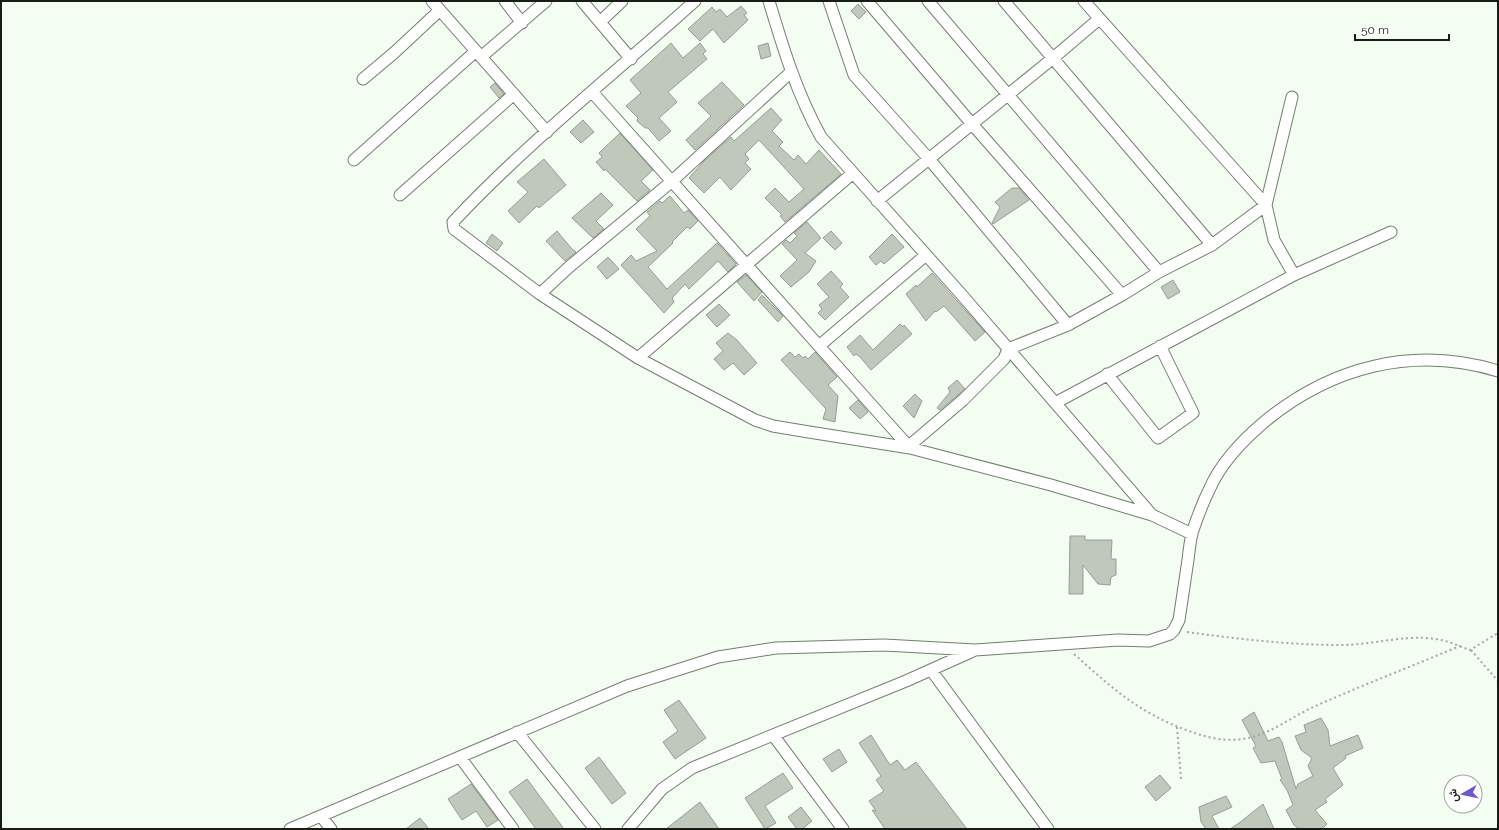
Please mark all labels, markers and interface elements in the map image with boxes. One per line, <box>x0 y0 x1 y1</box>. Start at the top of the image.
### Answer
scale bar <box>1355 16 1449 42</box>
text: 50 m <box>1361 23 1389 37</box>
north arrow <box>1443 774 1483 814</box>
text: ش <box>1446 788 1461 803</box>

